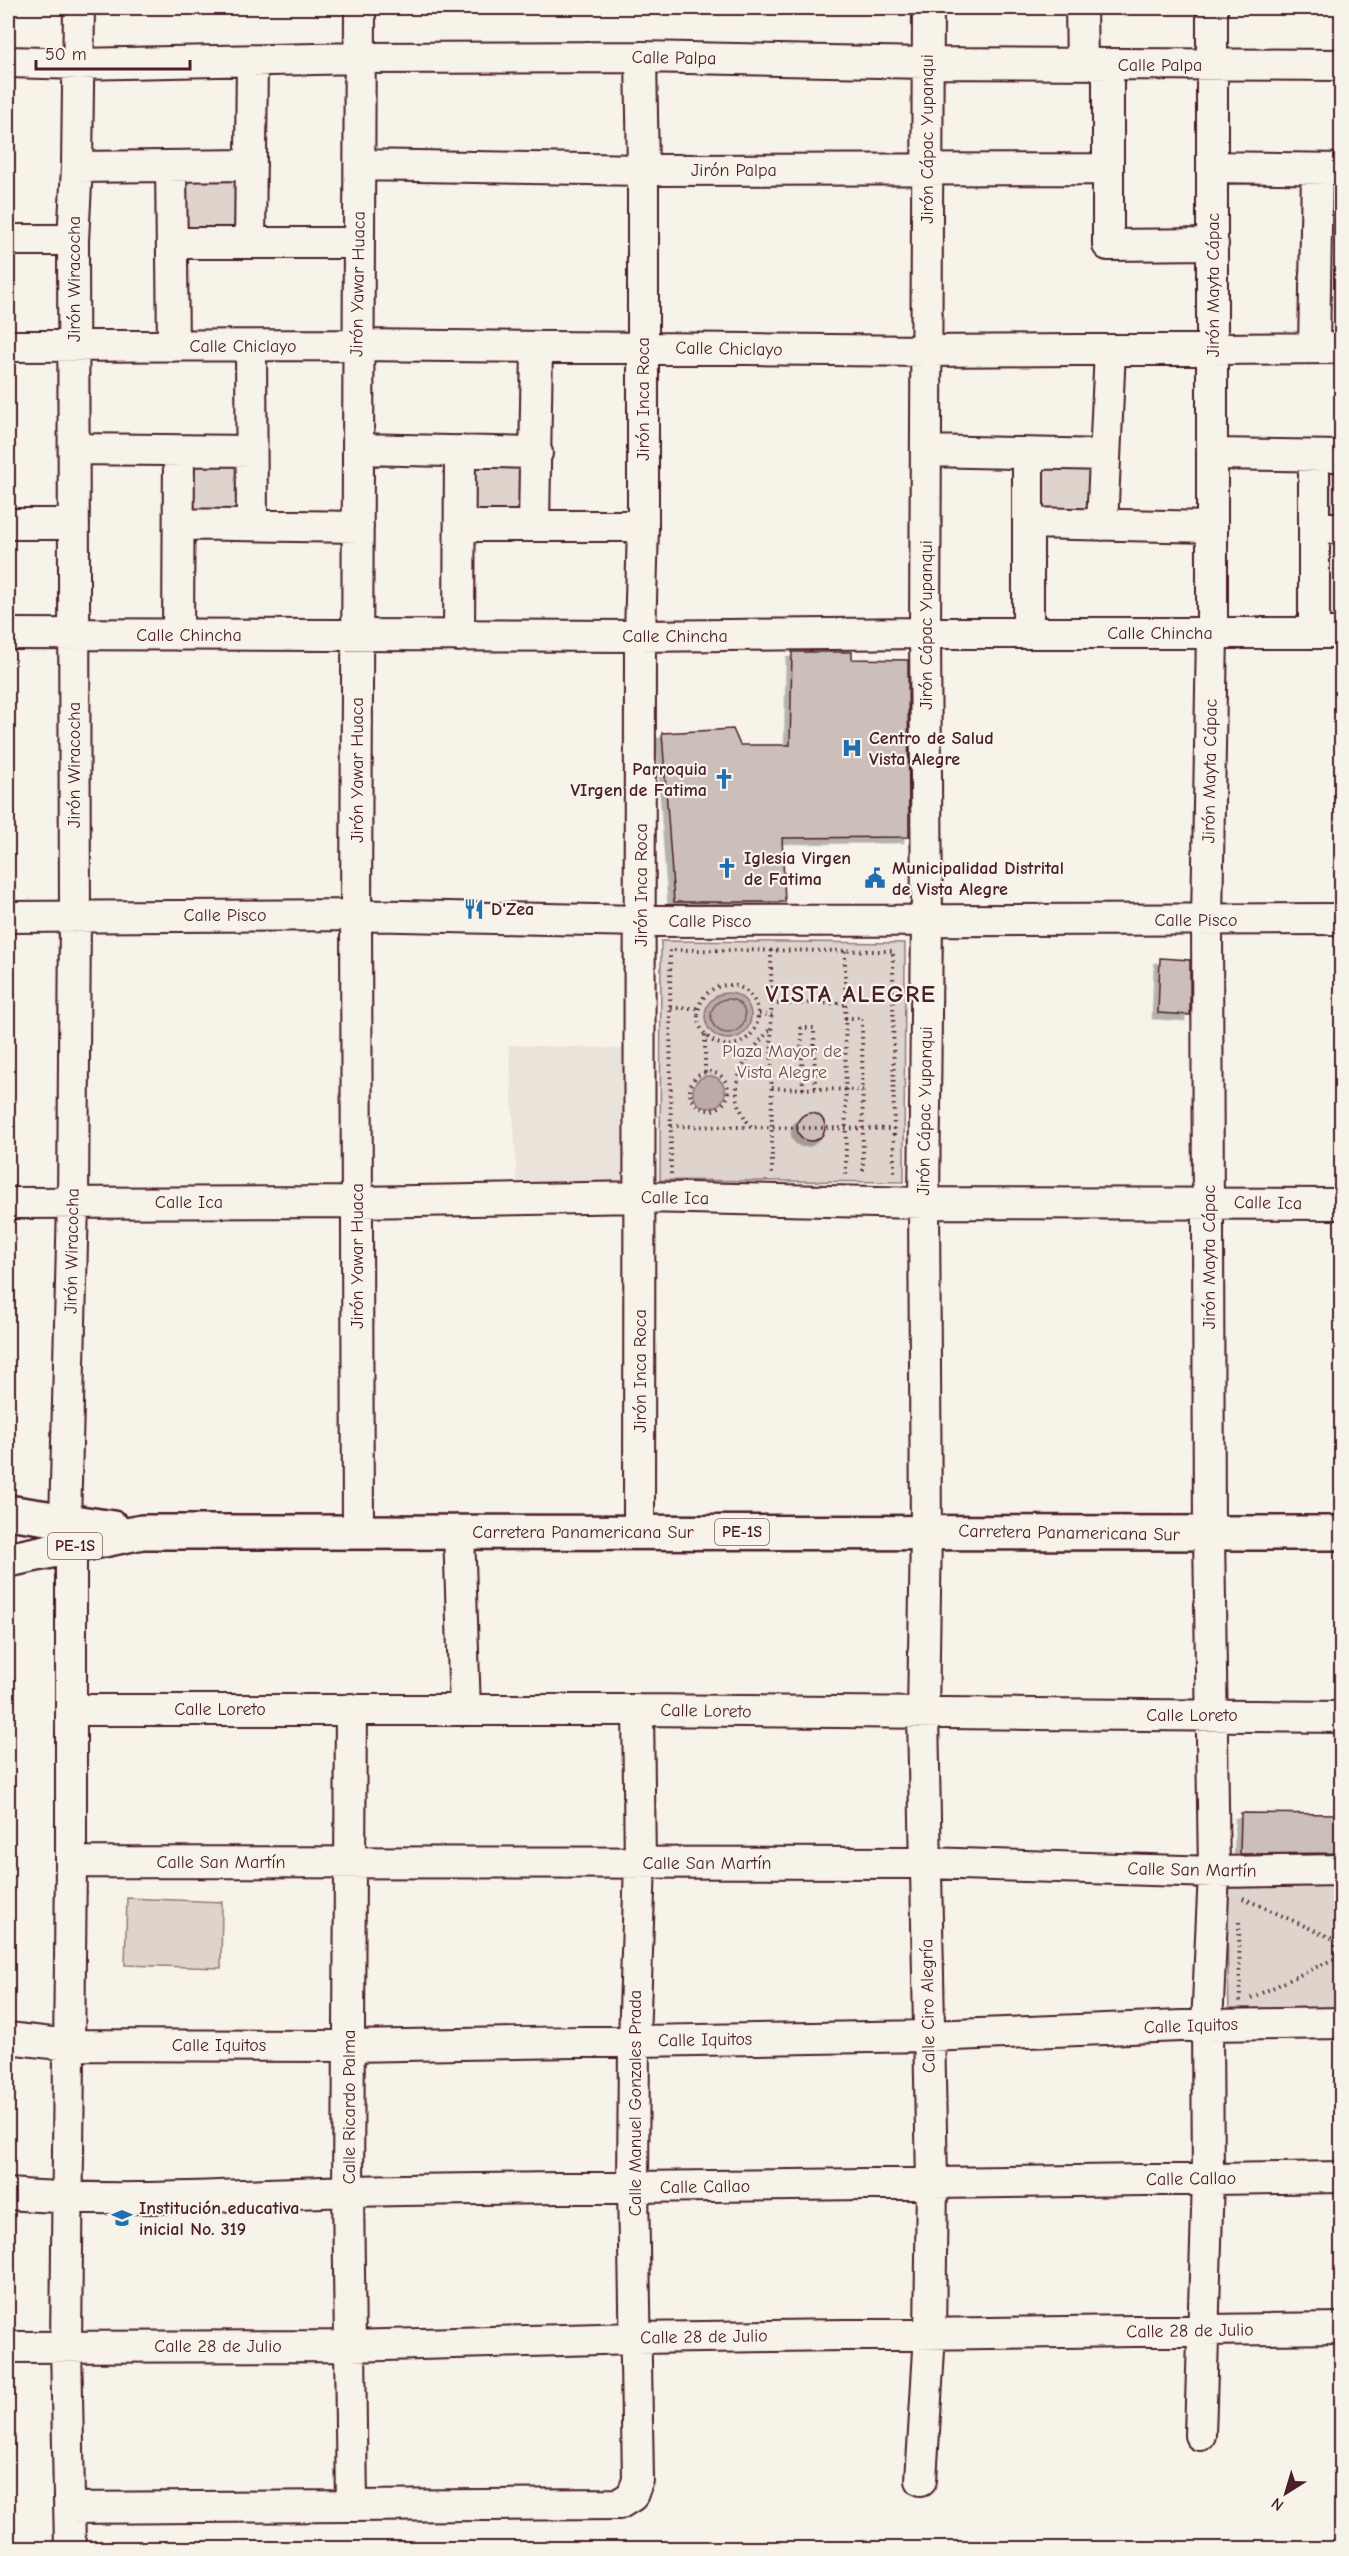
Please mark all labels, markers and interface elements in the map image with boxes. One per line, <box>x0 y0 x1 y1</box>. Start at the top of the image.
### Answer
scale bar <box>36 33 190 71</box>
text: 50 m <box>45 44 87 65</box>
street label: Calle Palpa <box>631 47 717 69</box>
street label: Jirón Cápac Yupanqui <box>917 54 938 224</box>
street label: Calle Palpa <box>1118 55 1202 76</box>
street label: Jirón Palpa <box>691 160 777 181</box>
street label: Jirón Yawar Huaca <box>346 211 370 357</box>
street label: Jirón Mayta Cápac <box>1203 212 1224 357</box>
street label: Jirón Wiracocha <box>64 216 85 342</box>
street label: Calle Chiclayo <box>189 336 297 357</box>
street label: Jirón Inca Roca <box>633 337 654 461</box>
street label: Calle Chiclayo <box>675 338 783 360</box>
street label: Jirón Cápac Yupanqui <box>916 540 937 710</box>
street label: Calle Chincha <box>1107 623 1213 644</box>
street label: Calle Chincha <box>136 625 242 646</box>
street label: Calle Chincha <box>622 626 728 647</box>
street label: Jirón Yawar Huaca <box>347 697 368 843</box>
street label: Jirón Mayta Cápac <box>1198 698 1222 843</box>
street label: Jirón Wiracocha <box>64 702 85 828</box>
place label: Centro de Salud Vista Alegre <box>869 728 994 770</box>
hospital icon: Centro de Salud Vista Alegre <box>840 736 864 760</box>
place label: Parroquia VIrgen de Fatima <box>570 759 707 801</box>
church icon: Parroquia VIrgen de Fatima <box>712 767 736 791</box>
street label: Jirón Inca Roca <box>631 823 652 947</box>
place label: Iglesia Virgen de Fatima <box>744 848 851 890</box>
church icon: Iglesia Virgen de Fatima <box>715 856 739 880</box>
place label: Municipalidad Distrital de Vista Alegre <box>892 858 1064 900</box>
public building icon: Municipalidad Distrital de Vista Alegre <box>863 866 887 890</box>
restaurant icon: D'Zea <box>462 897 486 921</box>
place label: D'Zea <box>491 899 534 920</box>
street label: Calle Pisco <box>183 905 267 926</box>
street label: Calle Pisco <box>1154 910 1238 931</box>
street label: Calle Pisco <box>668 911 752 932</box>
district label: VISTA ALEGRE <box>765 980 937 1008</box>
street label: Jirón Cápac Yupanqui <box>913 1026 937 1196</box>
park label: Plaza Mayor de Vista Alegre <box>722 1041 842 1083</box>
street label: Jirón Yawar Huaca <box>347 1183 368 1329</box>
street label: Jirón Mayta Cápac <box>1199 1184 1220 1329</box>
street label: Calle Ica <box>641 1187 709 1209</box>
street label: Jirón Wiracocha <box>60 1188 84 1314</box>
street label: Calle Ica <box>155 1192 223 1213</box>
street label: Calle Ica <box>1234 1192 1302 1214</box>
street label: Jirón Inca Roca <box>630 1309 651 1433</box>
road number: PE-1S <box>715 1519 769 1545</box>
street label: Carretera Panamericana Sur <box>958 1521 1181 1545</box>
street label: Carretera Panamericana Sur <box>472 1522 695 1543</box>
road number: PE-1S <box>48 1533 102 1559</box>
street label: Calle Loreto <box>174 1699 266 1720</box>
street label: Calle Loreto <box>660 1700 752 1722</box>
street label: Calle Loreto <box>1146 1705 1238 1726</box>
street label: Calle San Martín <box>156 1852 286 1873</box>
street label: Calle San Martín <box>642 1853 772 1874</box>
street label: Calle San Martín <box>1127 1858 1257 1882</box>
street label: Calle Ciro Alegría <box>916 1939 940 2073</box>
street label: Calle Manuel Gonzales Prada <box>625 1990 646 2216</box>
street label: Calle Iquitos <box>1143 2014 1239 2038</box>
street label: Calle Iquitos <box>658 2029 752 2051</box>
street label: Calle Ricardo Palma <box>339 2030 360 2184</box>
street label: Calle Iquitos <box>172 2035 266 2056</box>
street label: Calle Callao <box>1146 2168 1236 2190</box>
street label: Calle Callao <box>660 2176 750 2198</box>
place label: Institución educativa inicial No. 319 <box>139 2198 299 2240</box>
school or university icon: Institución educativa inicial No. 319 <box>110 2206 134 2230</box>
street label: Calle 28 de Julio <box>1126 2319 1254 2343</box>
street label: Calle 28 de Julio <box>640 2325 768 2349</box>
street label: Calle 28 de Julio <box>154 2336 282 2357</box>
north arrow <box>1256 2463 1316 2523</box>
text: N <box>1268 2494 1287 2515</box>

